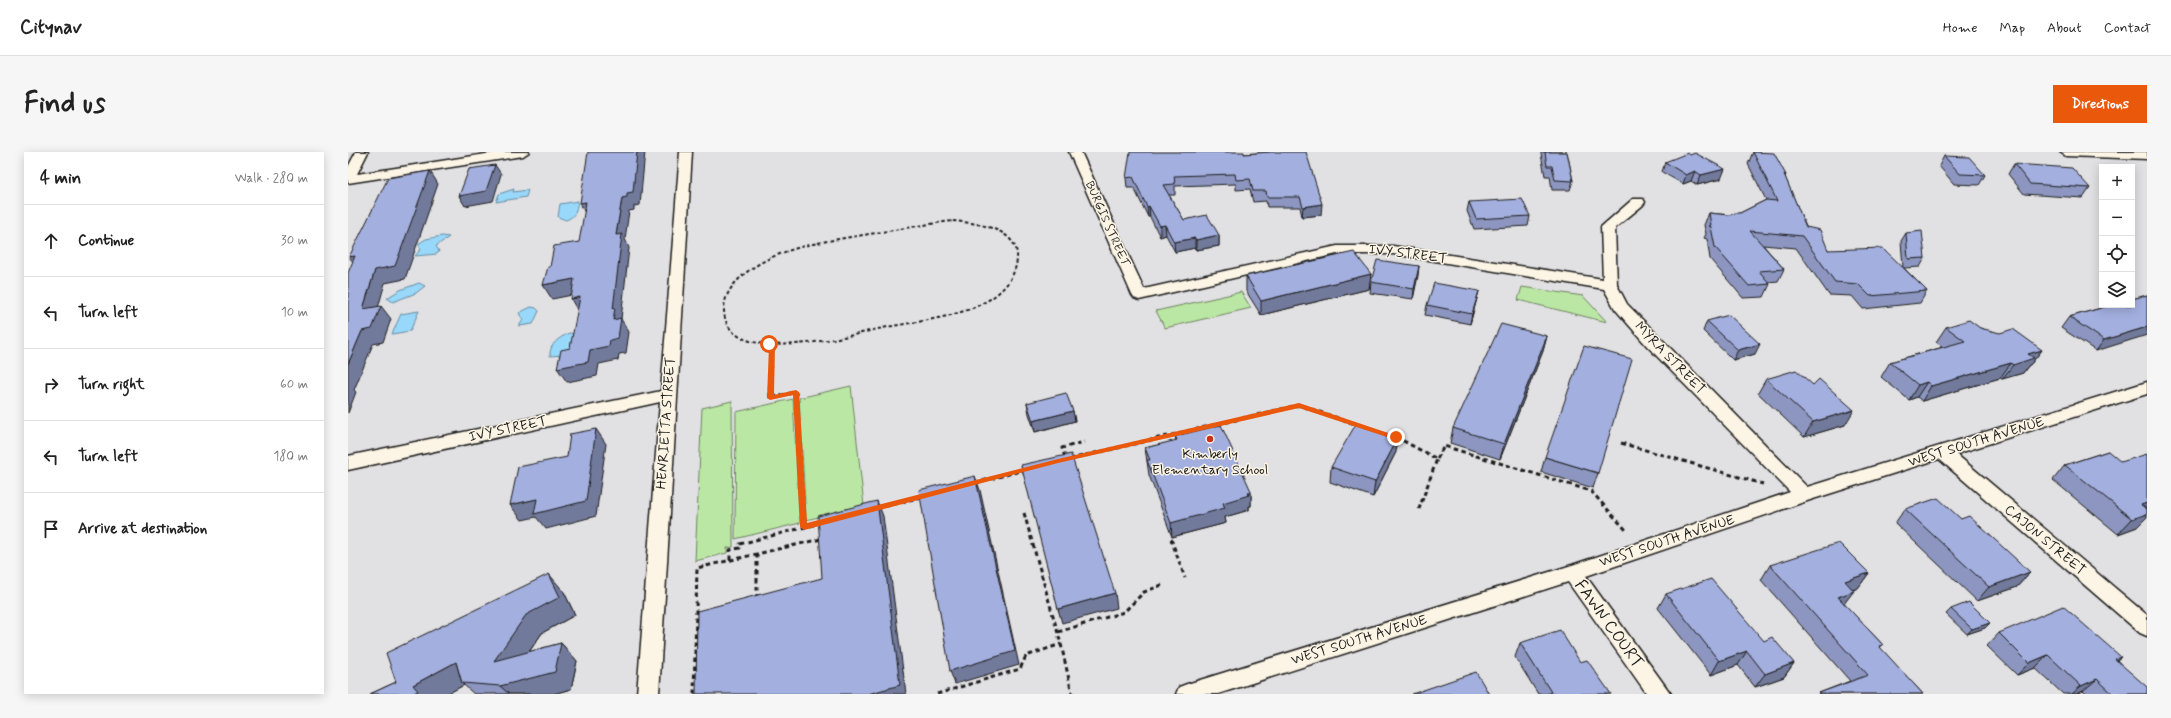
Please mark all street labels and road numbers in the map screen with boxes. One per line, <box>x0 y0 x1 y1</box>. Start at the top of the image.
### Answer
street label: BURGIS STREET <box>1081 179 1133 270</box>
street label: IVY STREET <box>1368 240 1448 268</box>
street label: MYRA STREET <box>1631 318 1709 398</box>
street label: HENRIETTA STREET <box>652 356 680 490</box>
street label: IVY STREET <box>467 412 549 446</box>
street label: WEST SOUTH AVENUE <box>1906 413 2046 471</box>
street label: CAJON STREET <box>2001 501 2089 579</box>
street label: WEST SOUTH AVENUE <box>1597 511 1737 571</box>
street label: FAWN COURT <box>1569 575 1649 673</box>
street label: WEST SOUTH AVENUE <box>1289 611 1429 669</box>

